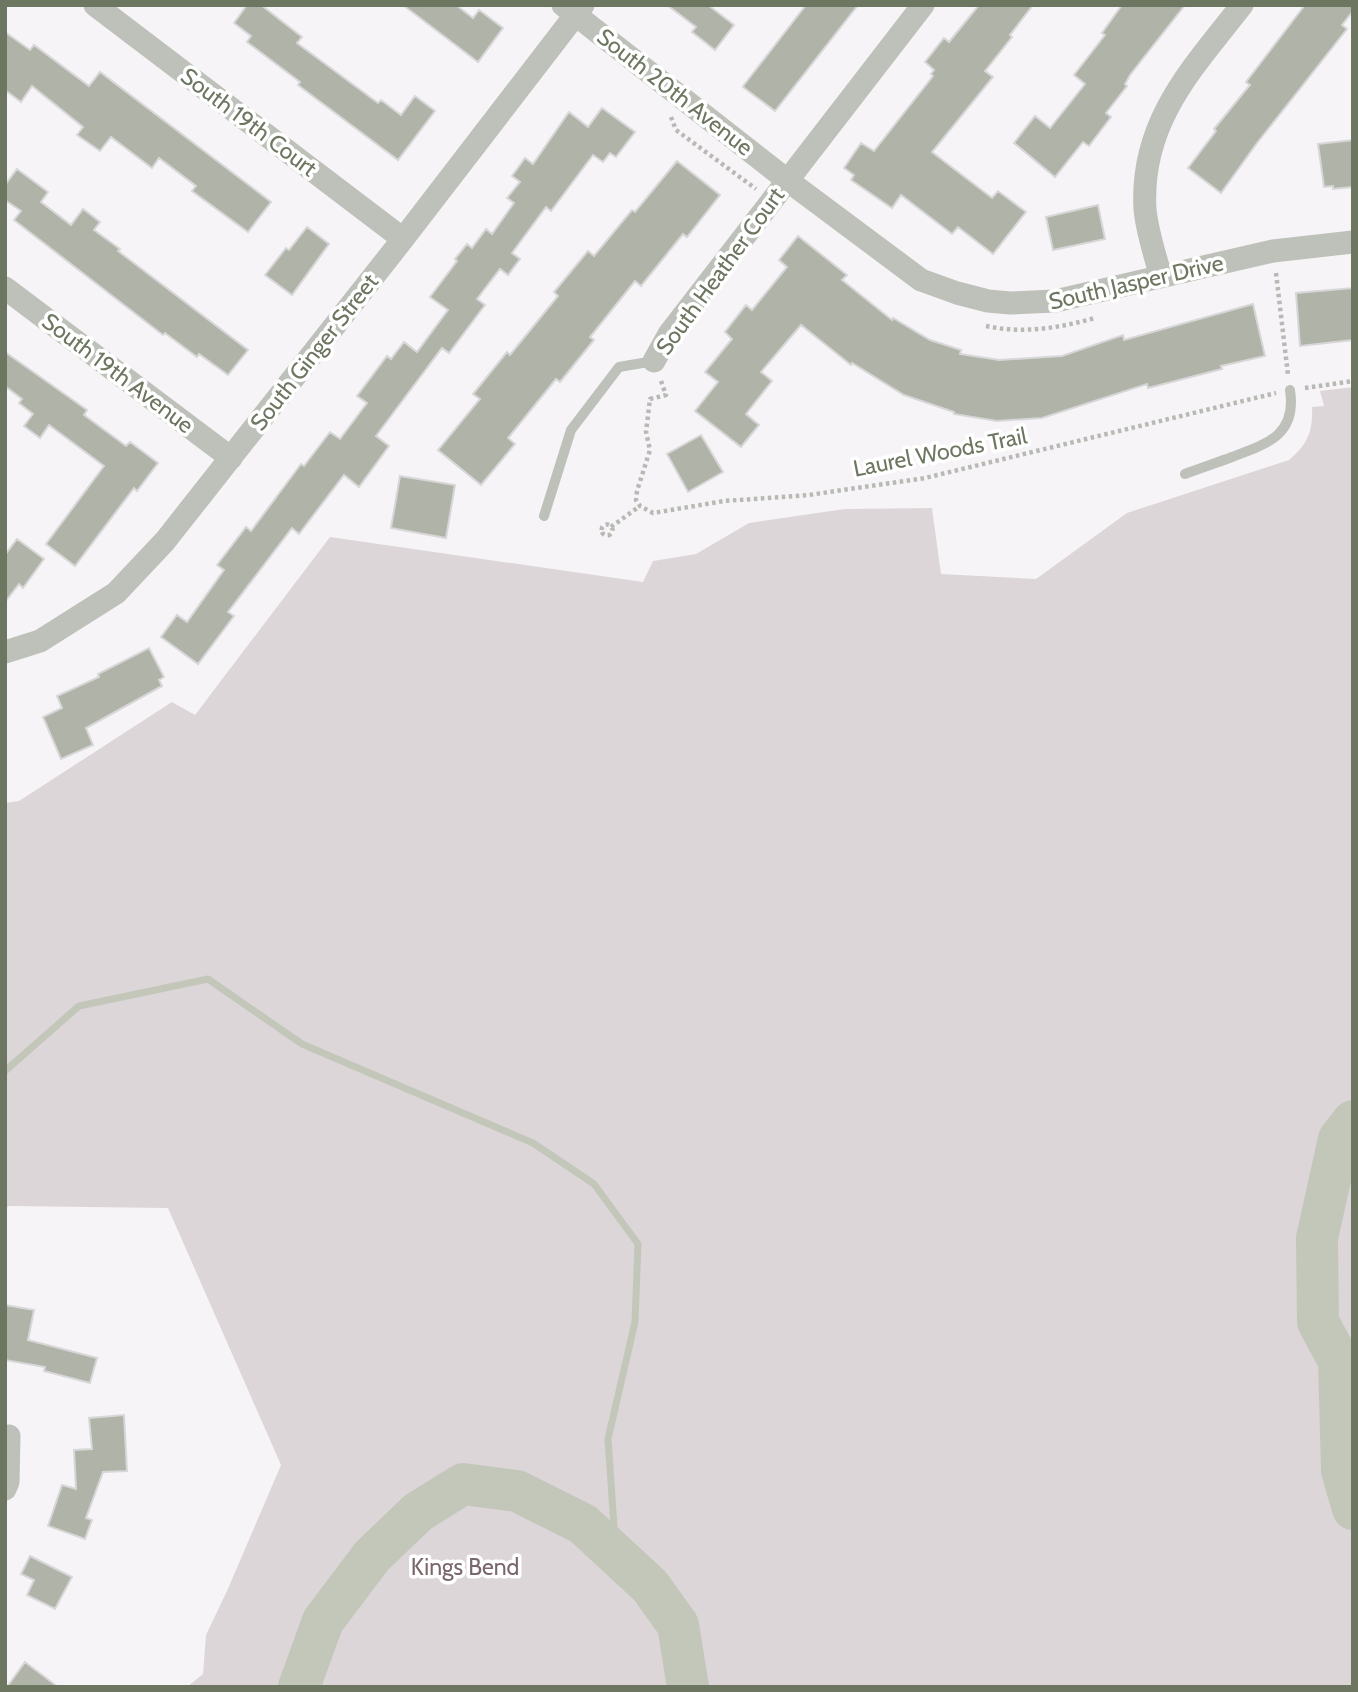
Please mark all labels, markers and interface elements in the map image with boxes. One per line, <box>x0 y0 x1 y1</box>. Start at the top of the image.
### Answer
street label: South 20th Avenue <box>592 22 759 162</box>
street label: South 19th Court <box>175 62 323 182</box>
street label: South Heather Court <box>650 182 790 360</box>
street label: South Jasper Drive <box>1046 248 1226 316</box>
street label: South Ginger Street <box>244 268 384 436</box>
street label: South 19th Avenue <box>37 307 199 439</box>
street label: Laurel Woods Trail <box>851 421 1030 483</box>
park label: Kings Bend <box>411 1553 519 1581</box>

